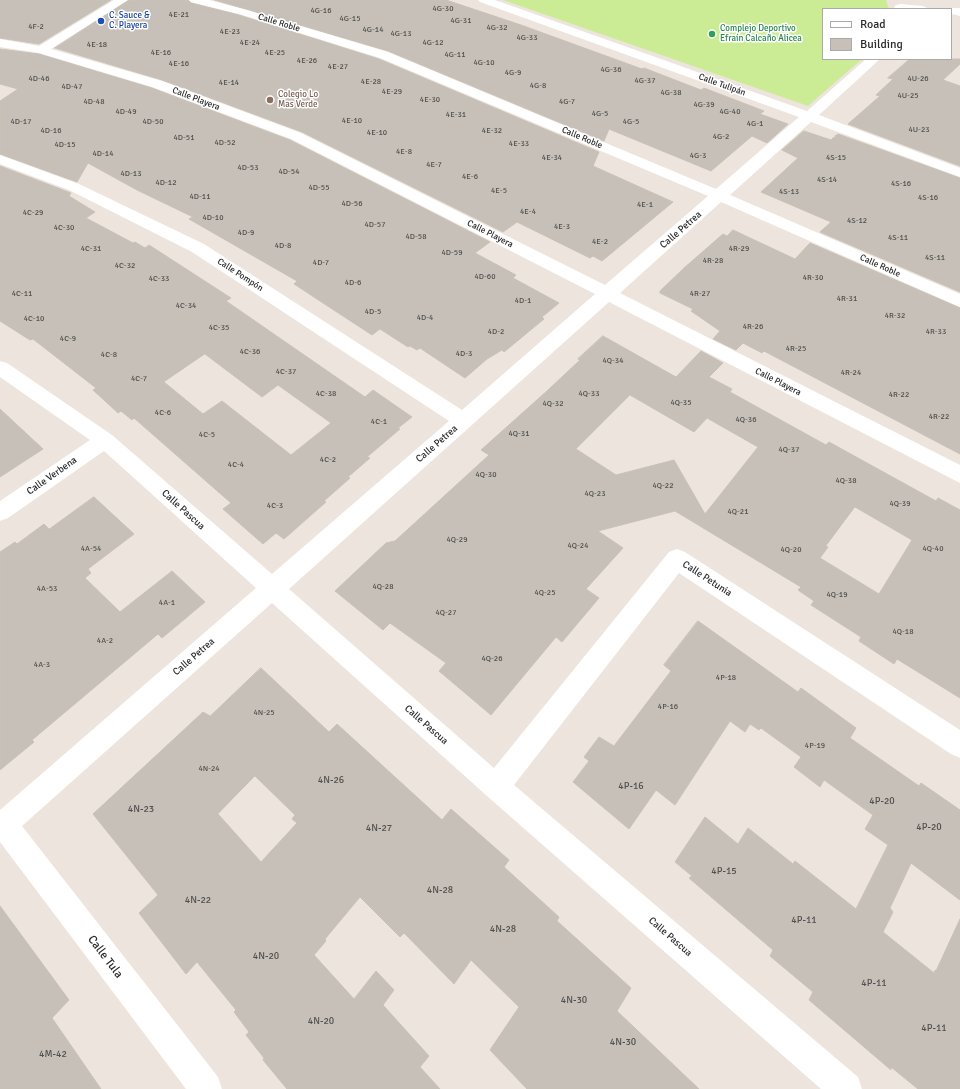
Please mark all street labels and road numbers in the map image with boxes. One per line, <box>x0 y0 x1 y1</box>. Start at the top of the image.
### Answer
street label: Calle Roble <box>257 12 301 34</box>
street label: Calle Tulipán <box>697 71 747 99</box>
street label: Calle Playera <box>171 85 221 113</box>
street label: Calle Roble <box>560 125 604 151</box>
street label: Calle Petrea <box>658 209 704 251</box>
street label: Calle Playera <box>465 218 515 250</box>
street label: Calle Roble <box>858 252 902 280</box>
street label: Calle Pompón <box>215 256 265 294</box>
street label: Calle Playera <box>753 366 803 398</box>
street label: Calle Petrea <box>414 423 460 465</box>
street label: Calle Verbena <box>25 454 79 498</box>
street label: Calle Pascua <box>159 487 207 533</box>
street label: Calle Petunia <box>680 559 734 599</box>
street label: Calle Petrea <box>171 636 217 678</box>
street label: Calle Pascua <box>402 703 450 747</box>
street label: Calle Pascua <box>646 915 694 959</box>
street label: Calle Tula <box>84 933 126 981</box>

